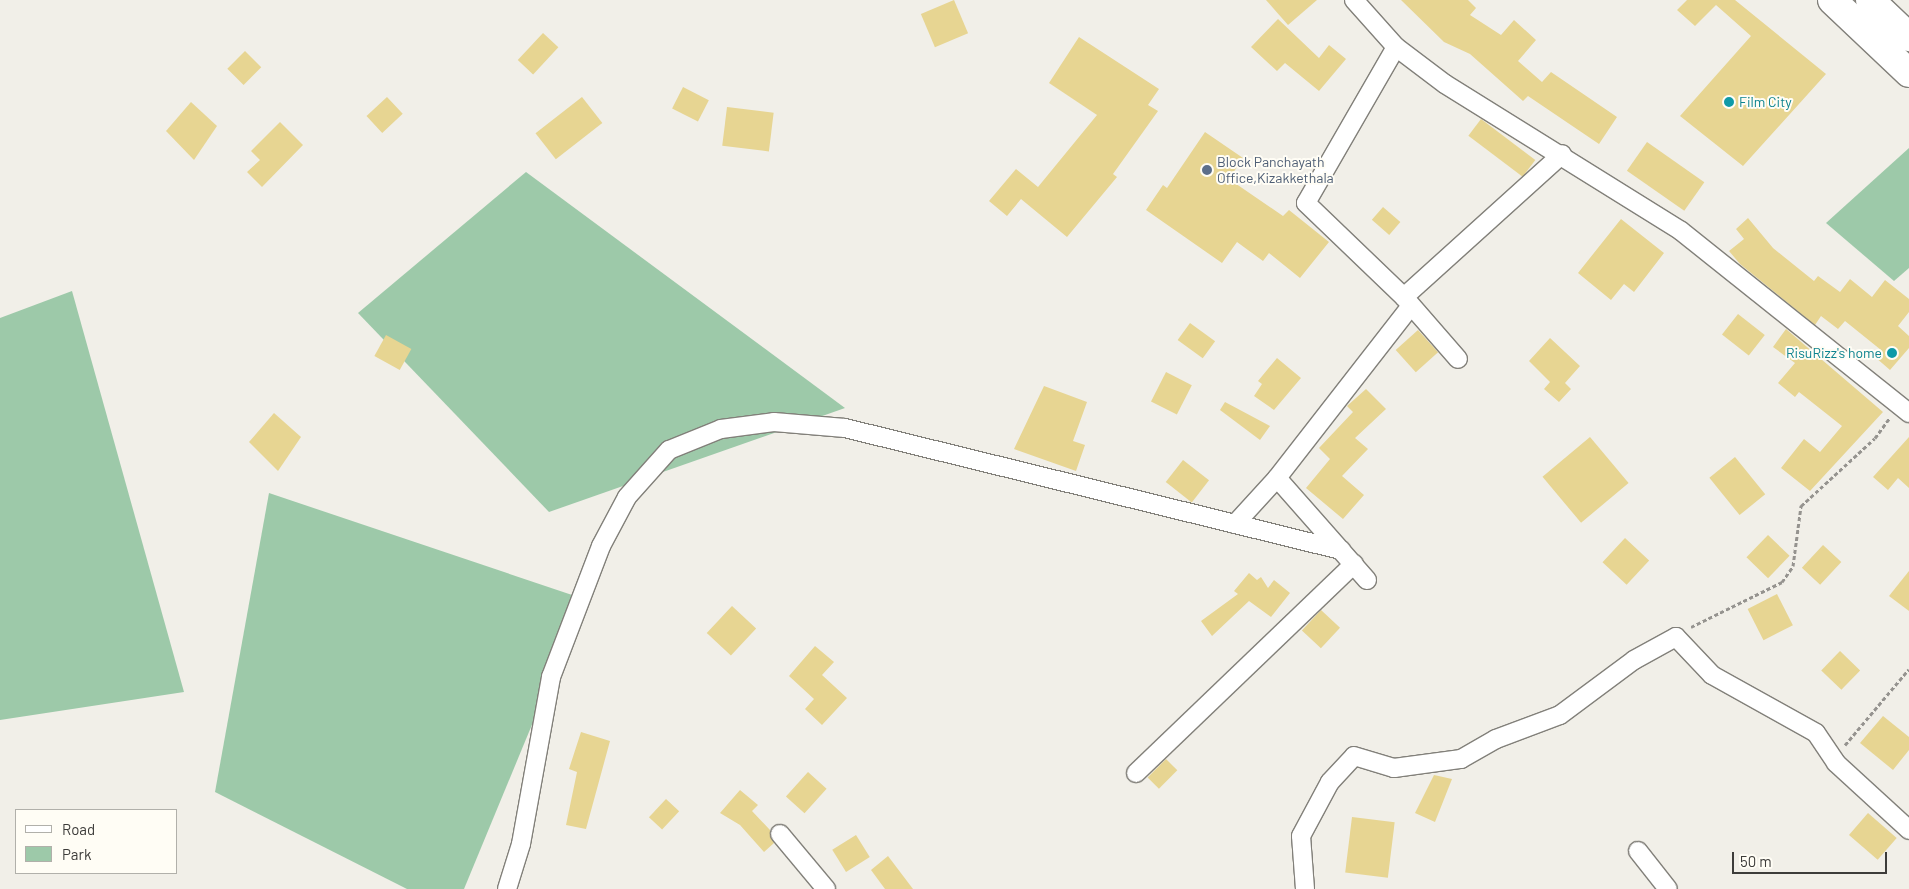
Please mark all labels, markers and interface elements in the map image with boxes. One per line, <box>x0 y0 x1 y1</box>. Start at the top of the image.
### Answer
place label: Film City <box>1739 94 1792 110</box>
marker: Film City <box>1723 96 1735 108</box>
place label: Block Panchayath Office,Kizakkethala <box>1217 154 1334 186</box>
marker: Block Panchayath Office,Kizakkethala <box>1201 164 1213 176</box>
place label: RisuRizz's home <box>1786 345 1882 361</box>
marker: RisuRizz's home <box>1886 347 1898 359</box>
legend <box>15 809 178 874</box>
text: Road <box>62 820 95 838</box>
scale bar <box>1734 842 1889 874</box>
text: Park <box>62 845 91 863</box>
text: 50 m <box>1740 852 1772 870</box>

